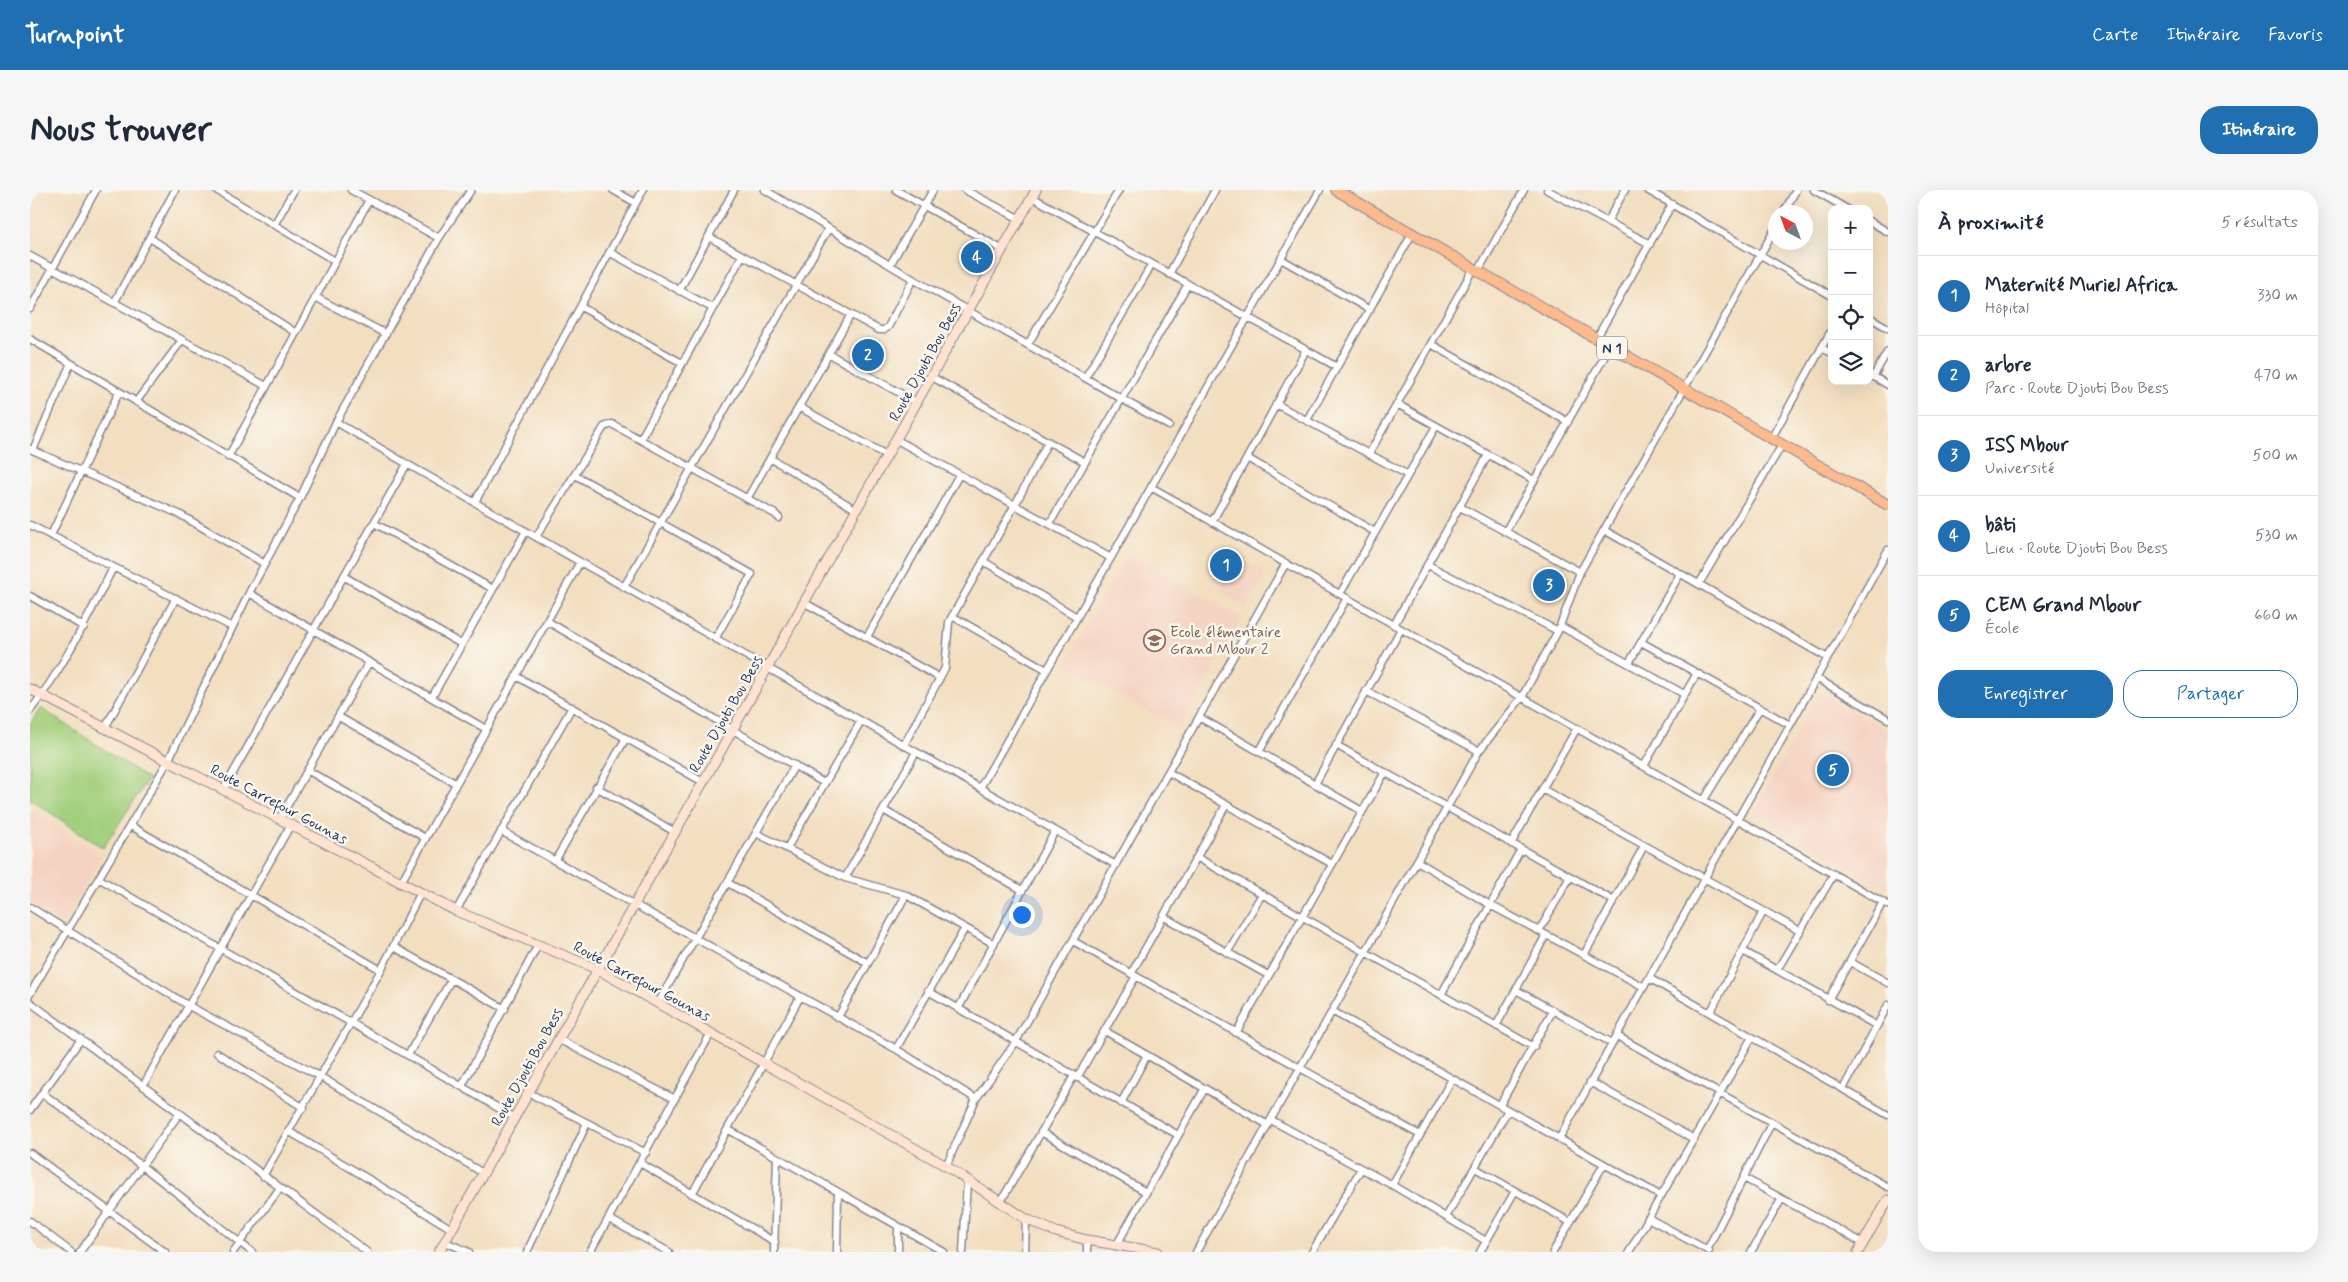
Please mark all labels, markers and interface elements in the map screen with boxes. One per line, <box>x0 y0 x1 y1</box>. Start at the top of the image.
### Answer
text: Turnpoint <box>25 20 125 51</box>
text: Carte <box>2092 23 2138 47</box>
text: Itinéraire <box>2166 23 2240 47</box>
text: Favoris <box>2268 23 2323 47</box>
button: Itinéraire <box>2200 106 2318 154</box>
text: Nous trouver <box>30 107 212 153</box>
north arrow <box>1768 205 1813 250</box>
map controls <box>1828 205 1873 385</box>
button: + <box>1828 205 1873 250</box>
text: À proximité <box>1938 209 2044 237</box>
text: 5 résultats <box>2221 212 2298 233</box>
pin: 4 <box>961 238 993 276</box>
button: − <box>1828 250 1873 295</box>
text: Maternité Muriel Africa <box>1985 273 2177 298</box>
text: 1 <box>1950 285 1958 306</box>
text: 330 m <box>2257 285 2298 306</box>
button: locate <box>1828 295 1873 340</box>
text: Hôpital <box>1985 298 2029 319</box>
street label: Route Djouti Bou Bess <box>885 300 967 425</box>
pin: 2 <box>852 336 884 374</box>
road number: N 1 <box>1597 336 1627 360</box>
button: layers <box>1828 340 1873 385</box>
text: arbre <box>1985 353 2032 378</box>
text: 2 <box>1950 365 1958 386</box>
text: 470 m <box>2254 365 2298 386</box>
text: Parc · Route Djouti Bou Bess <box>1985 378 2169 399</box>
text: ISS Mbour <box>1985 433 2068 458</box>
text: 3 <box>1950 445 1958 466</box>
text: 500 m <box>2253 445 2298 466</box>
text: Université <box>1985 458 2054 479</box>
text: bâti <box>1985 513 2016 538</box>
text: 4 <box>1949 525 1959 546</box>
text: 530 m <box>2255 525 2298 546</box>
text: Lieu · Route Djouti Bou Bess <box>1985 538 2168 559</box>
pin: 1 <box>1210 546 1242 584</box>
pin: 3 <box>1533 566 1565 604</box>
text: CEM Grand Mbour <box>1985 593 2141 618</box>
text: 5 <box>1949 605 1959 626</box>
text: 660 m <box>2254 605 2298 626</box>
text: École <box>1985 618 2019 639</box>
place label: Ecole élémentaire Grand Mbour 2 <box>1170 623 1281 660</box>
school or university icon: Ecole élémentaire Grand Mbour 2 <box>1142 629 1166 653</box>
street label: Route Djouti Bou Bess <box>685 652 769 777</box>
button: Enregistrer <box>1938 670 2113 718</box>
button: Partager <box>2123 670 2298 718</box>
pin: 5 <box>1817 751 1849 789</box>
street label: Route Carrefour Gounas <box>205 760 351 852</box>
your location <box>1009 902 1035 928</box>
street label: Route Carrefour Gounas <box>568 937 714 1029</box>
street label: Route Djouti Bou Bess <box>487 1005 569 1130</box>

